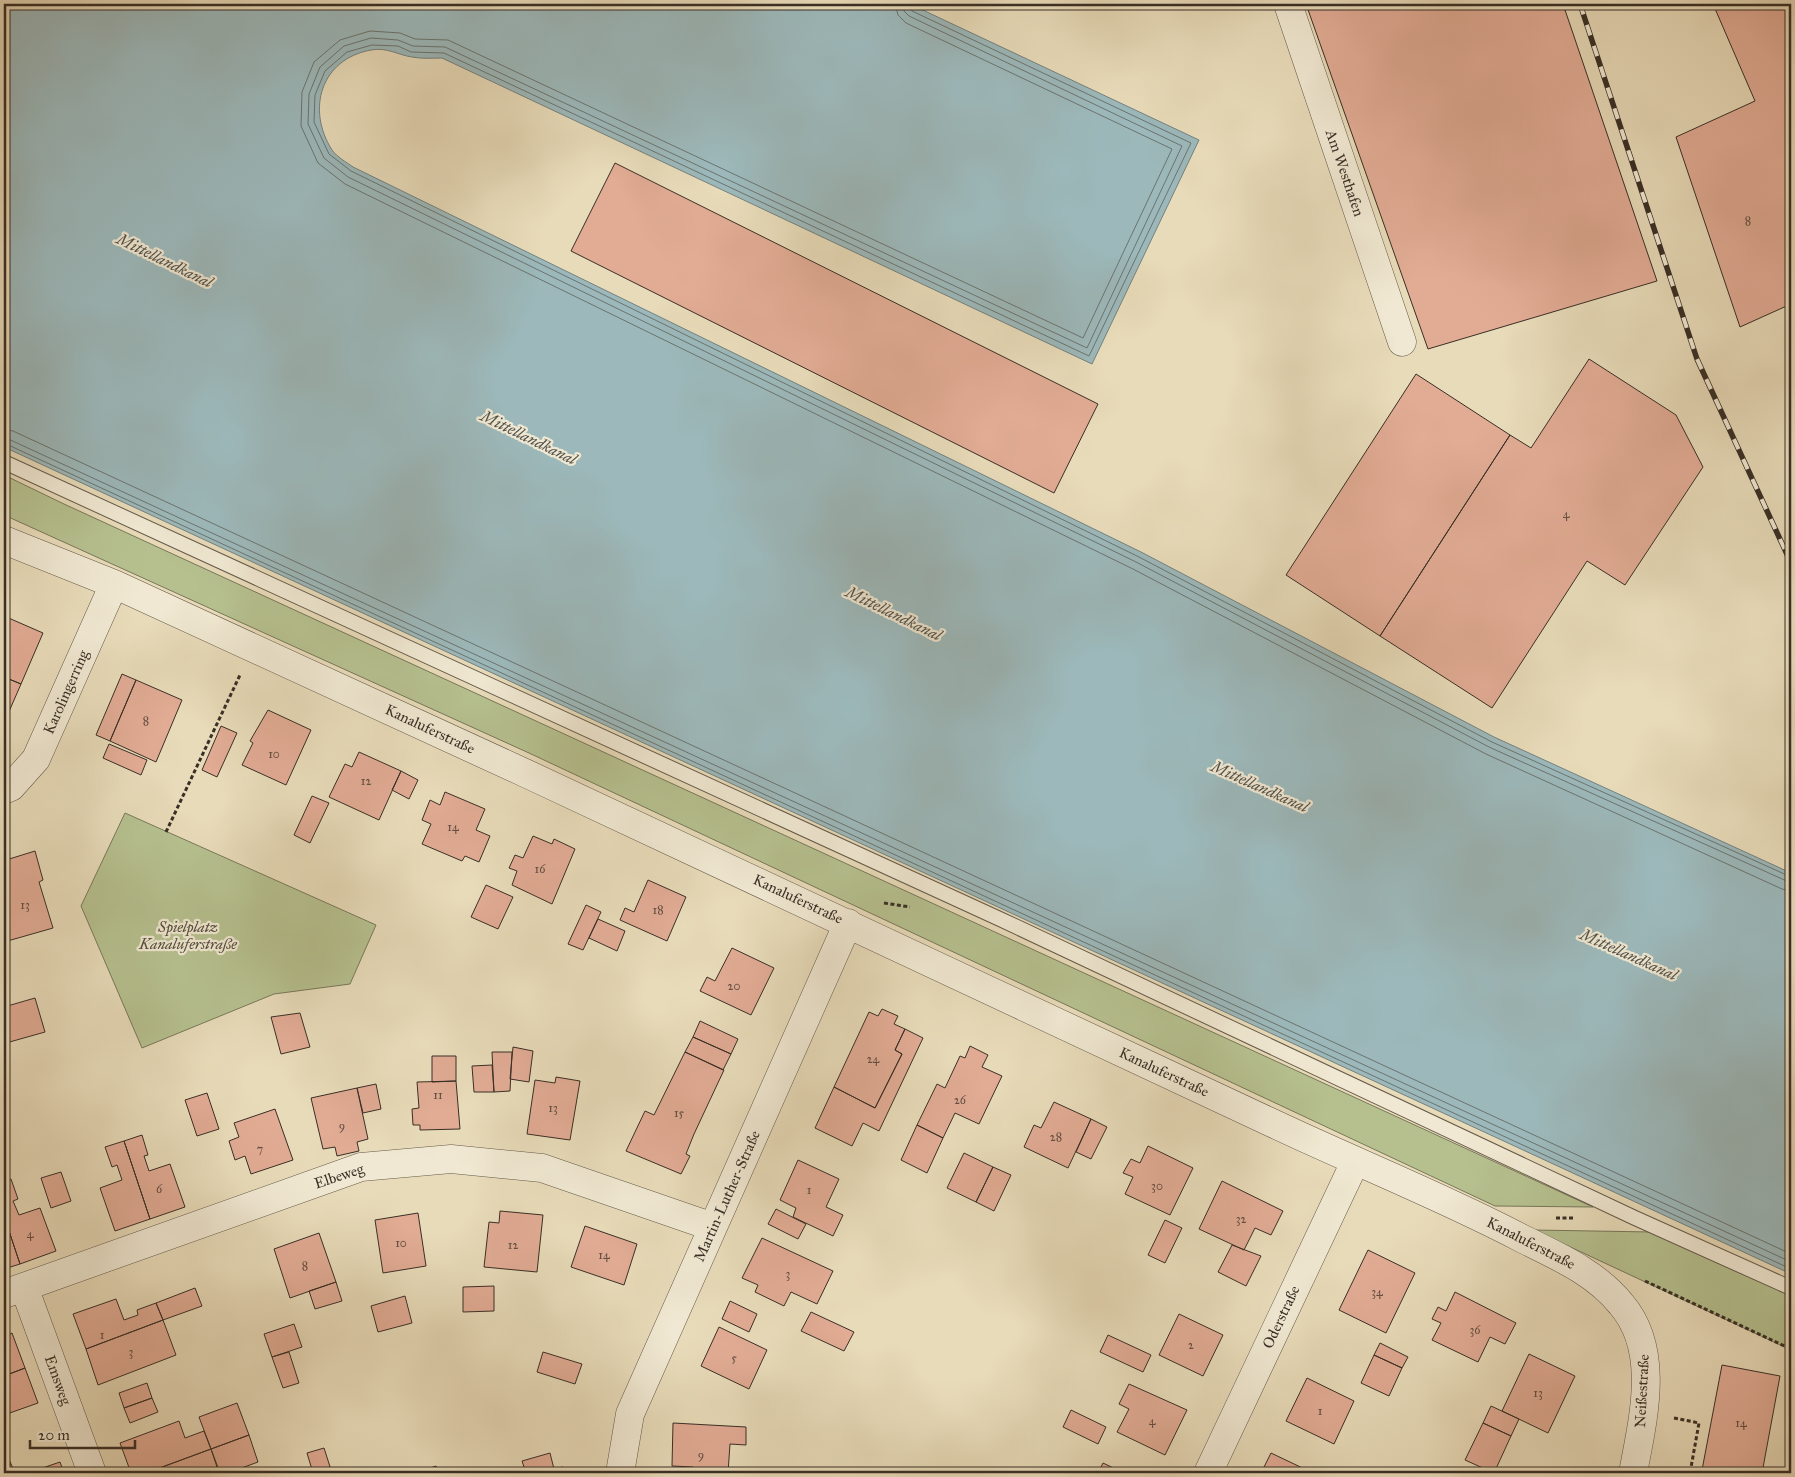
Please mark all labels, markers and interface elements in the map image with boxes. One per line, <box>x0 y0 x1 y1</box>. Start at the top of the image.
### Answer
street label: Am Westhafen <box>1321 126 1368 219</box>
house number: 8 <box>1745 214 1751 228</box>
water label: Mittellandkanal <box>112 228 217 293</box>
water label: Mittellandkanal <box>476 405 581 470</box>
house number: 4 <box>1563 507 1570 521</box>
water label: Mittellandkanal <box>841 581 946 646</box>
street label: Karolingerring <box>39 646 93 737</box>
street label: Kanaluferstraße <box>382 700 478 758</box>
house number: 8 <box>143 714 149 728</box>
house number: 10 <box>268 747 280 761</box>
water label: Mittellandkanal <box>1207 756 1313 817</box>
house number: 12 <box>361 774 371 788</box>
house number: 14 <box>447 820 459 834</box>
house number: 16 <box>535 862 546 876</box>
street label: Kanaluferstraße <box>750 870 846 928</box>
house number: 13 <box>20 898 30 912</box>
house number: 18 <box>652 903 664 917</box>
park label: Spielplatz Kanaluferstraße <box>138 918 237 953</box>
water label: Mittellandkanal <box>1576 924 1682 985</box>
house number: 20 <box>728 979 740 993</box>
street label: Kanaluferstraße <box>1116 1043 1212 1101</box>
house number: 24 <box>867 1052 880 1066</box>
house number: 11 <box>433 1088 443 1102</box>
house number: 26 <box>954 1093 967 1107</box>
house number: 13 <box>548 1101 558 1115</box>
house number: 15 <box>674 1106 685 1120</box>
house number: 9 <box>339 1119 345 1133</box>
street label: Martin-Luther-Straße <box>690 1128 764 1264</box>
house number: 28 <box>1050 1130 1062 1144</box>
house number: 7 <box>257 1142 263 1156</box>
street label: Elbeweg <box>312 1159 367 1192</box>
house number: 30 <box>1151 1179 1163 1193</box>
house number: 6 <box>156 1182 163 1196</box>
house number: 1 <box>807 1183 812 1197</box>
house number: 32 <box>1236 1212 1246 1226</box>
street label: Kanaluferstraße <box>1484 1213 1578 1273</box>
house number: 4 <box>27 1227 34 1241</box>
house number: 10 <box>395 1236 407 1250</box>
house number: 12 <box>508 1238 518 1252</box>
house number: 14 <box>598 1248 610 1262</box>
house number: 8 <box>302 1259 308 1273</box>
house number: 3 <box>786 1267 791 1281</box>
street label: Oderstraße <box>1259 1283 1303 1351</box>
house number: 34 <box>1371 1285 1383 1299</box>
house number: 36 <box>1470 1323 1481 1337</box>
house number: 1 <box>100 1328 105 1342</box>
house number: 2 <box>1188 1338 1194 1352</box>
house number: 3 <box>129 1345 134 1359</box>
house number: 5 <box>731 1351 737 1365</box>
street label: Emsweg <box>41 1353 76 1408</box>
street label: Neißestraße <box>1631 1354 1653 1428</box>
house number: 13 <box>1533 1386 1543 1400</box>
house number: 1 <box>1318 1404 1323 1418</box>
house number: 4 <box>1149 1414 1156 1428</box>
house number: 14 <box>1735 1416 1747 1430</box>
scale bar <box>30 1417 135 1449</box>
text: 20 m <box>38 1426 70 1444</box>
house number: 9 <box>698 1448 704 1462</box>

